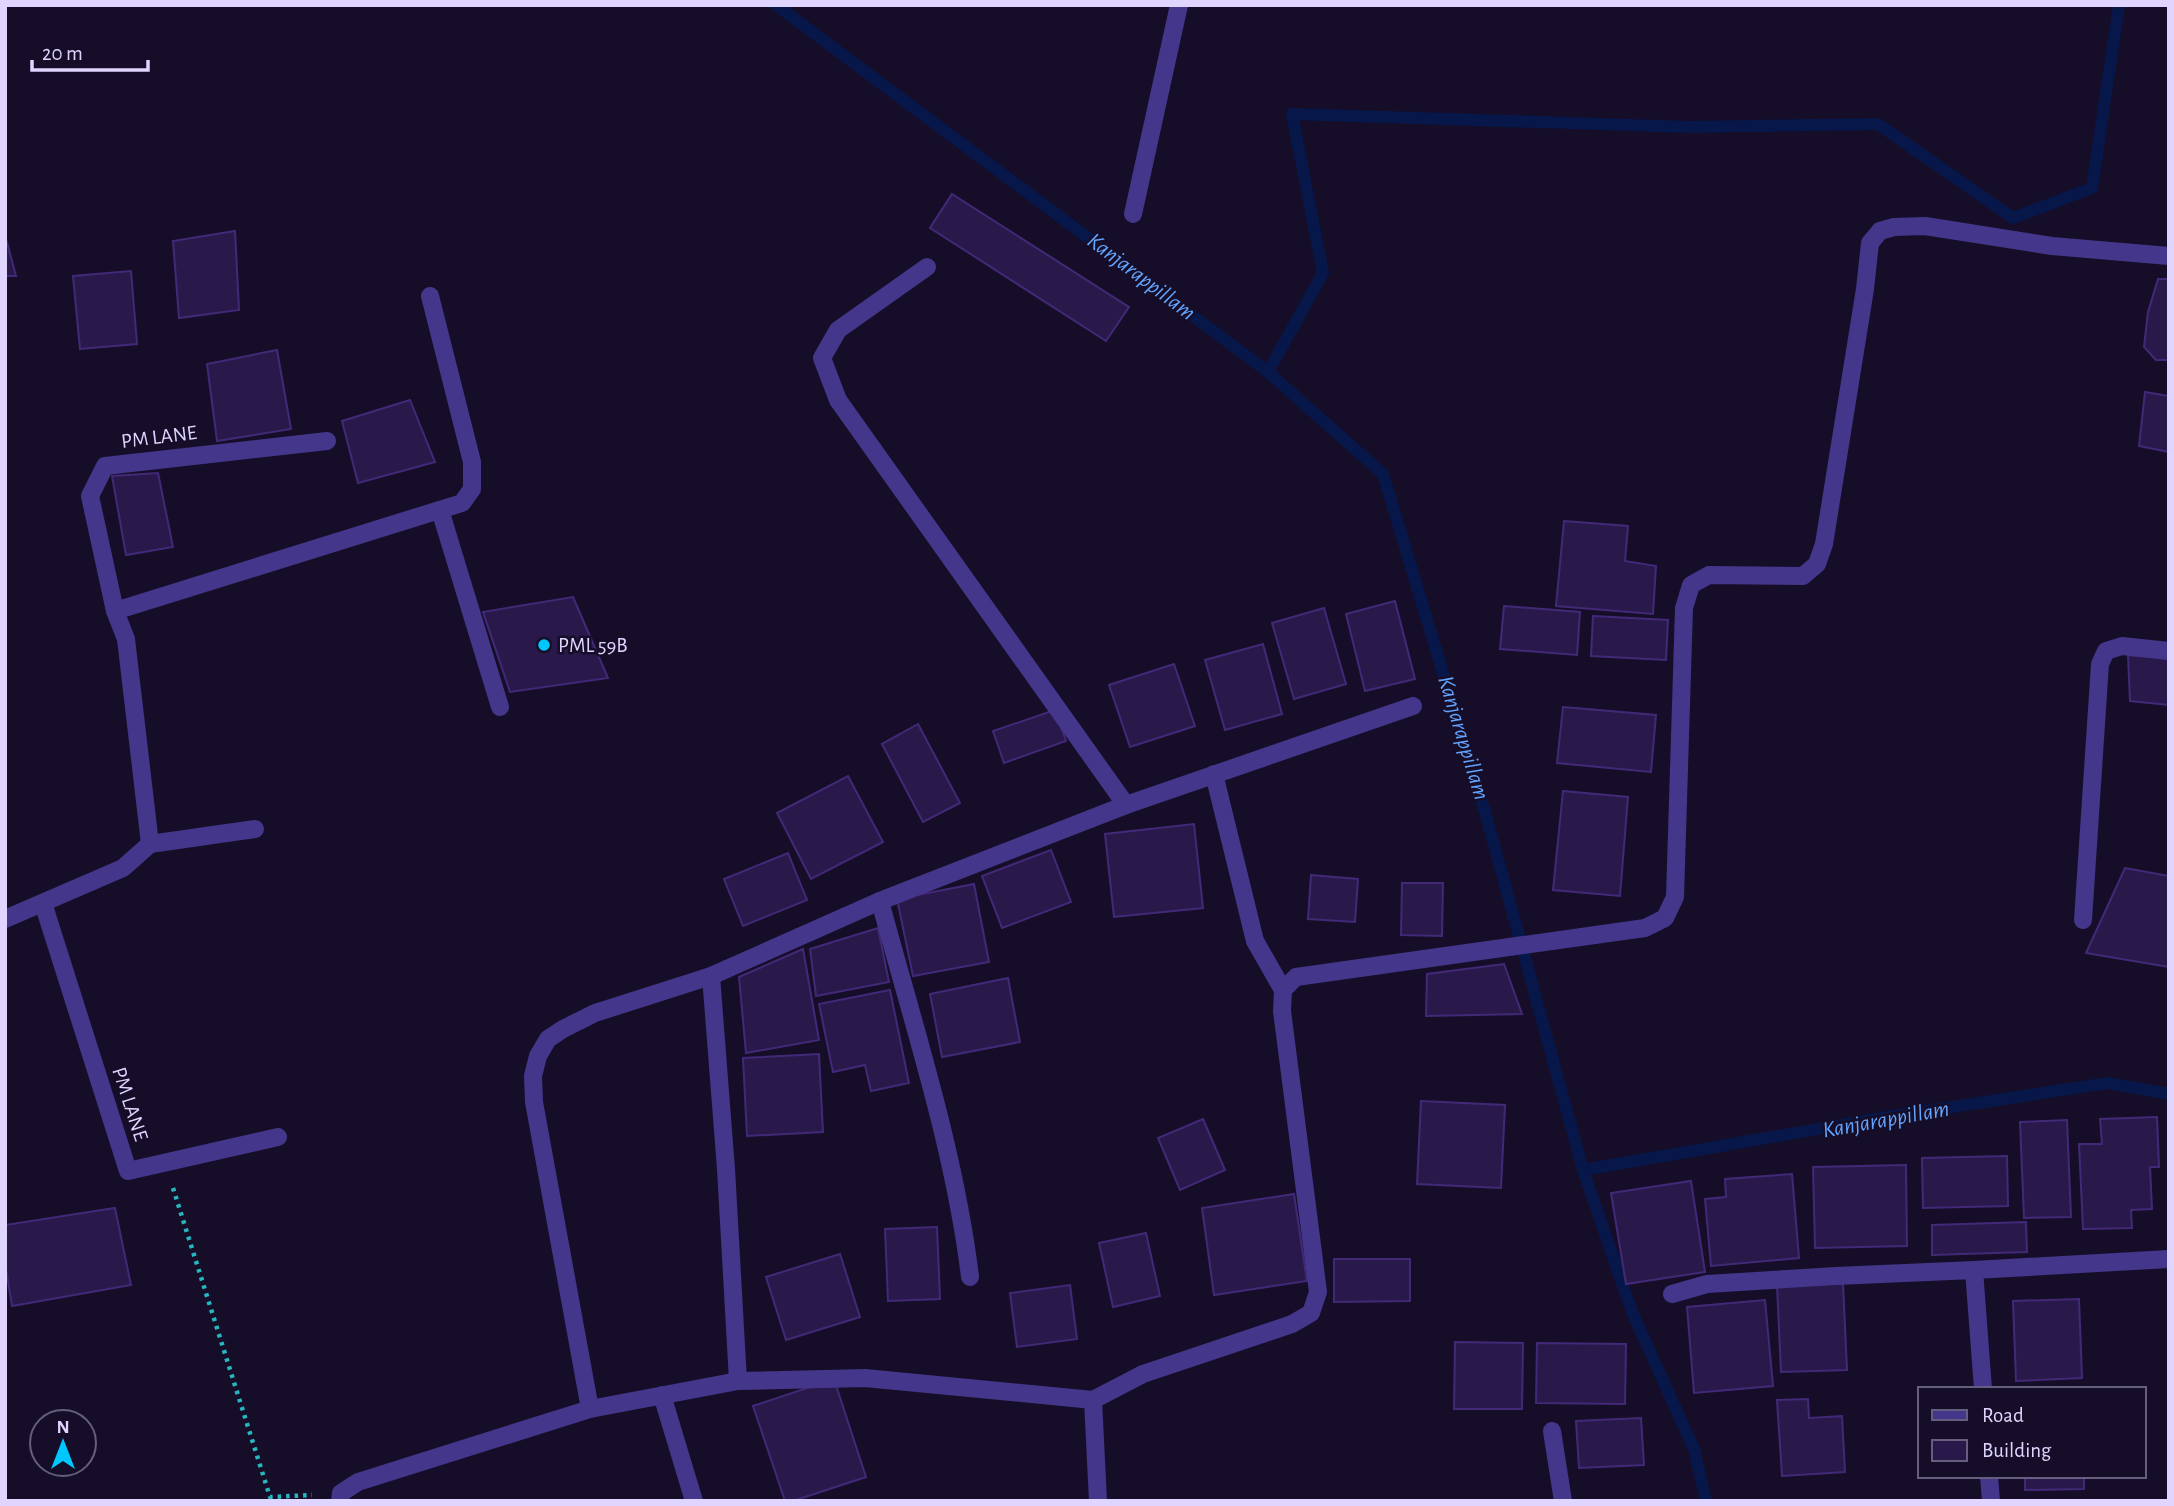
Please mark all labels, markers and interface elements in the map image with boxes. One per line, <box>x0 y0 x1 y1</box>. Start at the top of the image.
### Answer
scale bar <box>32 28 147 72</box>
text: 20 m <box>42 43 83 64</box>
water label: Kanjarappillam <box>1083 229 1199 325</box>
street label: PM LANE <box>120 422 198 452</box>
place label: PML 59B <box>558 635 628 656</box>
marker: PML 59B <box>536 637 552 653</box>
water label: Kanjarappillam <box>1433 673 1493 803</box>
street label: PM LANE <box>108 1064 152 1144</box>
water label: Kanjarappillam <box>1821 1098 1951 1142</box>
legend <box>1918 1387 2146 1478</box>
text: Road <box>1982 1405 2024 1426</box>
north arrow <box>28 1408 98 1478</box>
text: N <box>56 1418 70 1437</box>
text: Building <box>1982 1440 2052 1461</box>

